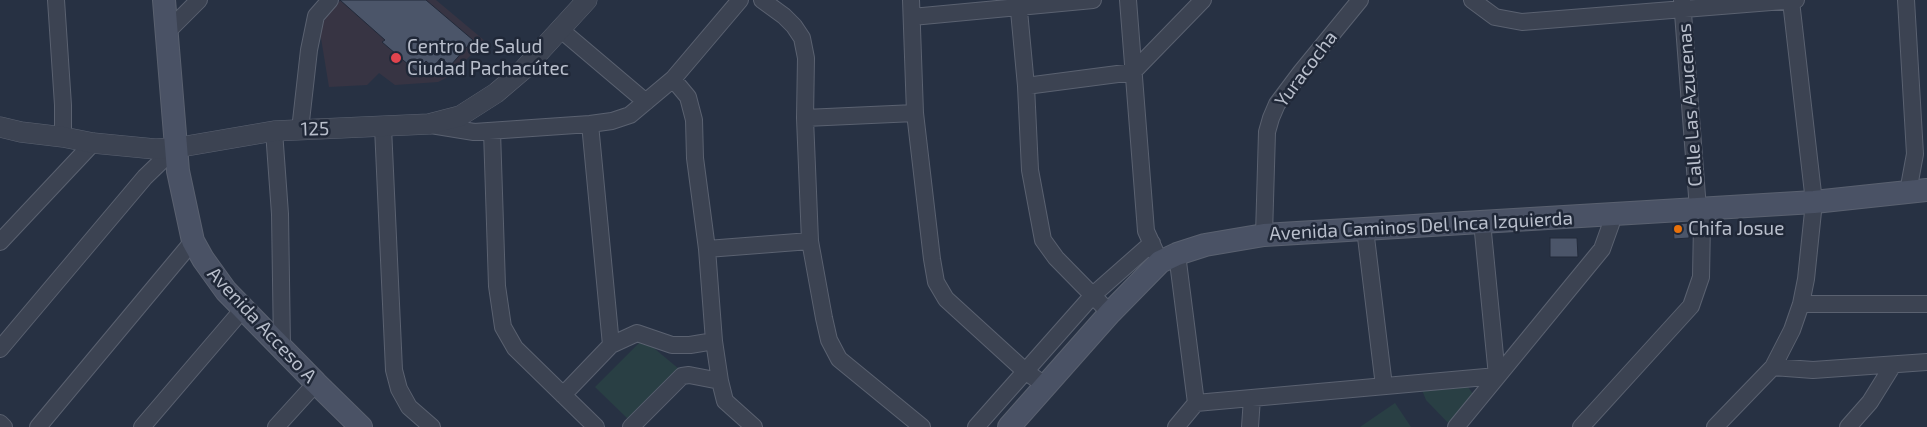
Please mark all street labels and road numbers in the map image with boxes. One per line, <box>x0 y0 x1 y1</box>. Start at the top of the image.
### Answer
street label: Calle Las Azucenas <box>1673 22 1707 188</box>
street label: Yuracocha <box>1270 26 1342 112</box>
street label: 125 <box>300 117 330 141</box>
street label: Avenida Caminos Del Inca Izquierda <box>1269 207 1573 245</box>
street label: Avenida Acceso A <box>203 262 321 388</box>

